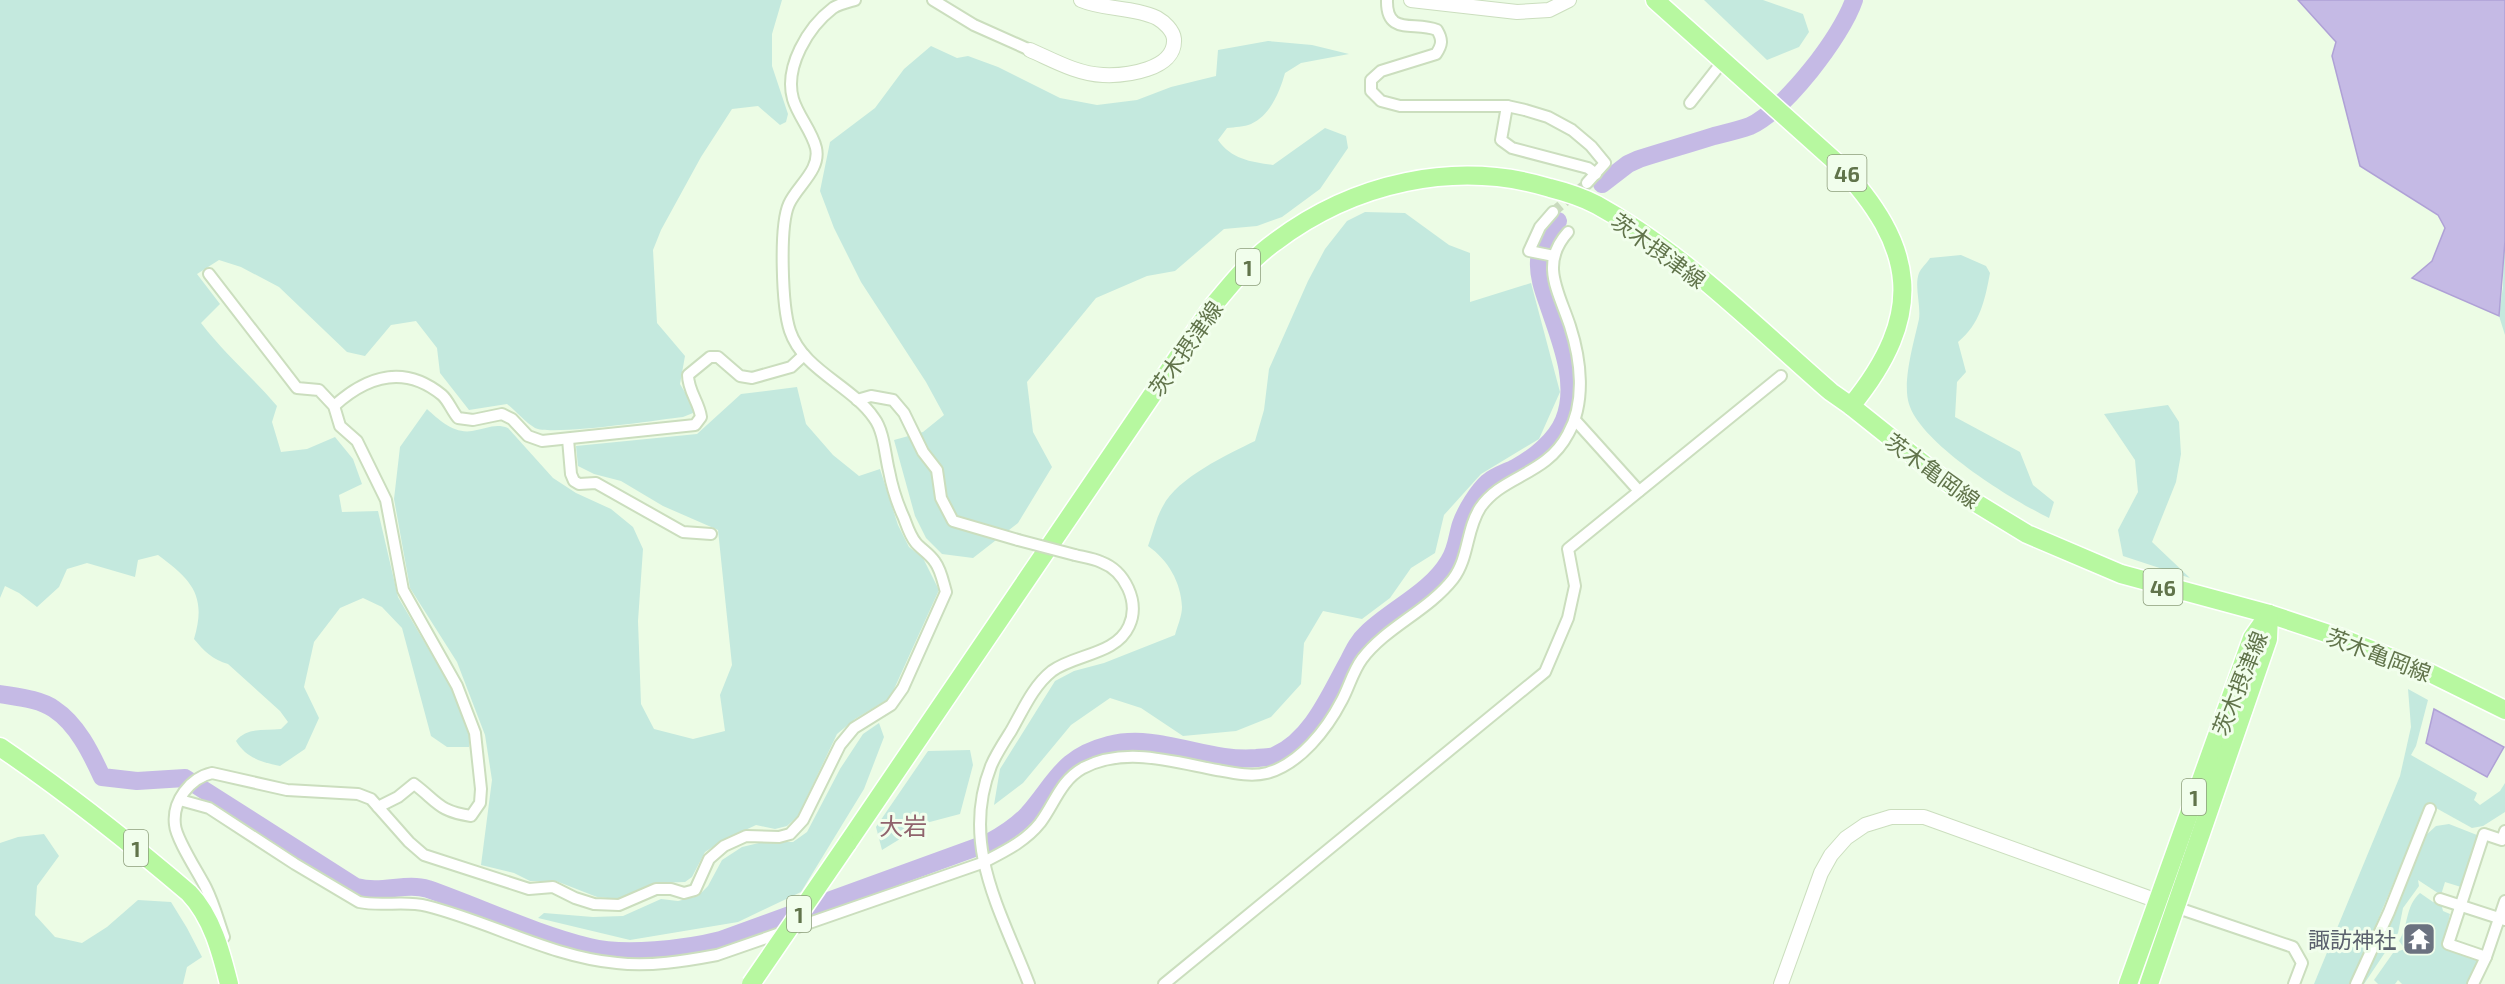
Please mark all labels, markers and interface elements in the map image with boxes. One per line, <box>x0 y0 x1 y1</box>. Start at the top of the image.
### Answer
road number: 46 <box>1828 155 1866 191</box>
street label: 茨木摂津線 <box>1607 207 1711 293</box>
road number: 1 <box>1236 249 1260 285</box>
street label: 茨木摂津線 <box>1143 295 1227 401</box>
street label: 茨木亀岡線 <box>1881 427 1985 513</box>
road number: 46 <box>2144 569 2182 605</box>
street label: 茨木亀岡線 <box>2323 622 2435 686</box>
street label: 茨木摂津線 <box>2206 627 2272 739</box>
road number: 1 <box>2182 779 2206 815</box>
district label: 大岩 <box>879 811 927 840</box>
road number: 1 <box>124 830 148 866</box>
road number: 1 <box>787 896 811 932</box>
temple icon: 諏訪神社 <box>2401 921 2437 957</box>
place label: 諏訪神社 <box>2308 926 2396 952</box>

